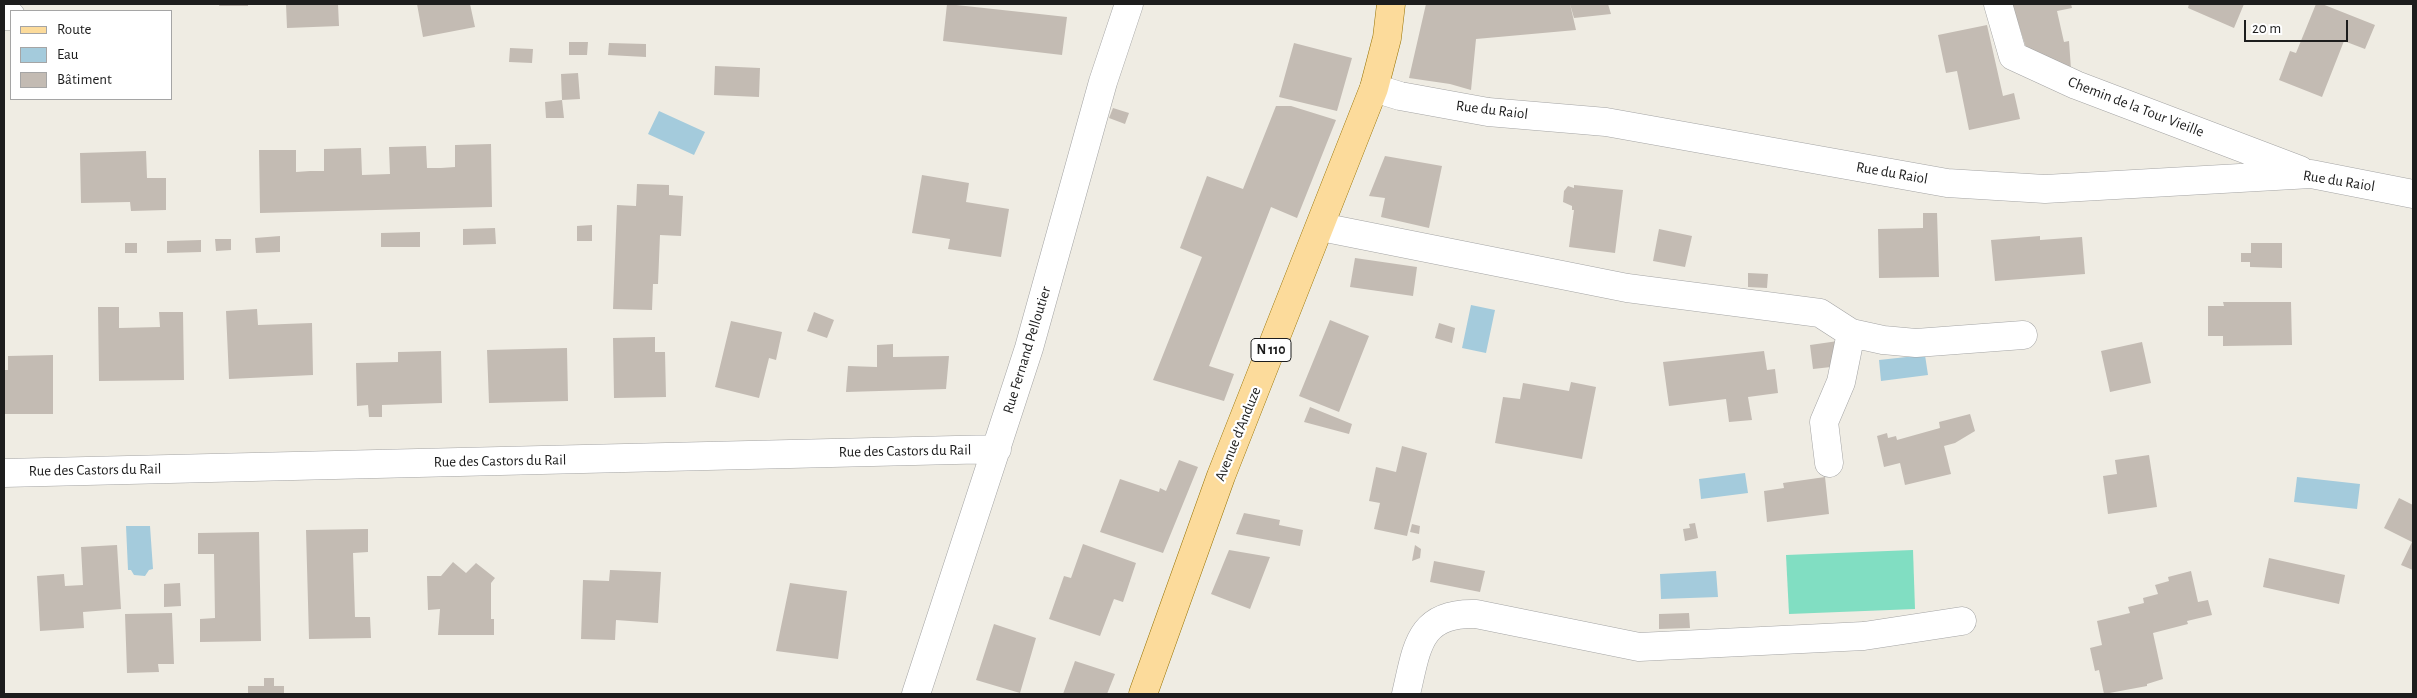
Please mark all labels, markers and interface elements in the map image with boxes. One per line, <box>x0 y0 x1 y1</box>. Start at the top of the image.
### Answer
legend <box>10 10 172 100</box>
scale bar <box>2247 10 2351 42</box>
text: 20 m <box>2252 21 2281 36</box>
text: Route <box>57 22 91 37</box>
text: Eau <box>57 47 79 62</box>
text: Bâtiment <box>57 72 112 87</box>
street label: Chemin de la Tour Vieille <box>2065 73 2207 141</box>
street label: Rue du Raiol <box>1455 97 1529 123</box>
street label: Rue du Raiol <box>1855 158 1929 188</box>
street label: Rue du Raiol <box>2302 166 2376 196</box>
street label: Rue Fernand Pelloutier <box>999 284 1055 416</box>
road number: N 110 <box>1251 338 1291 362</box>
street label: Avenue d'Anduze <box>1211 384 1265 484</box>
street label: Rue des Castors du Rail <box>838 441 972 461</box>
street label: Rue des Castors du Rail <box>433 451 567 471</box>
street label: Rue des Castors du Rail <box>28 460 162 480</box>

